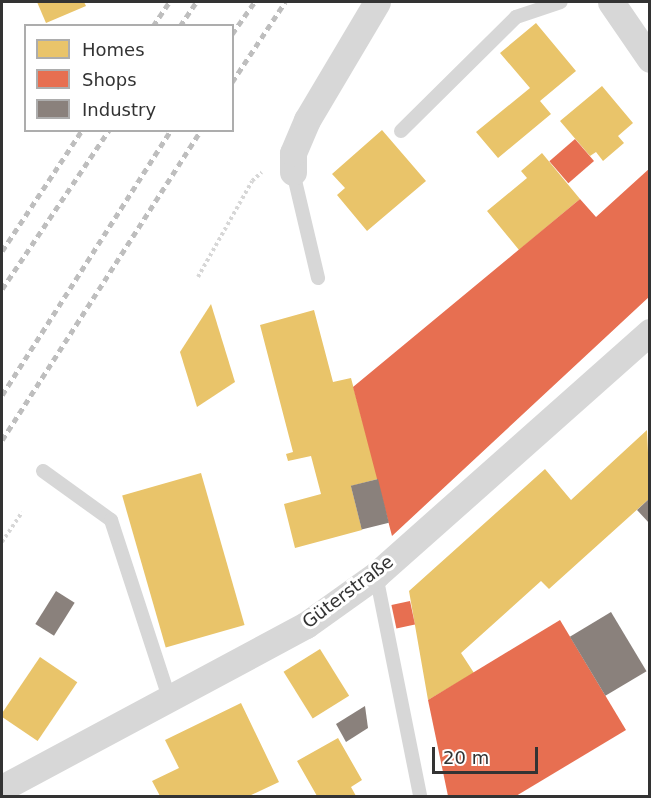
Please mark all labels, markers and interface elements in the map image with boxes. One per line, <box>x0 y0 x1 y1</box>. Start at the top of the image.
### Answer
legend <box>24 24 234 132</box>
text: Homes <box>82 39 145 60</box>
text: Shops <box>82 69 137 90</box>
text: Industry <box>82 99 156 120</box>
street label: Güterstraße <box>298 551 398 633</box>
scale bar <box>435 735 542 773</box>
text: 20 m <box>443 747 489 768</box>

